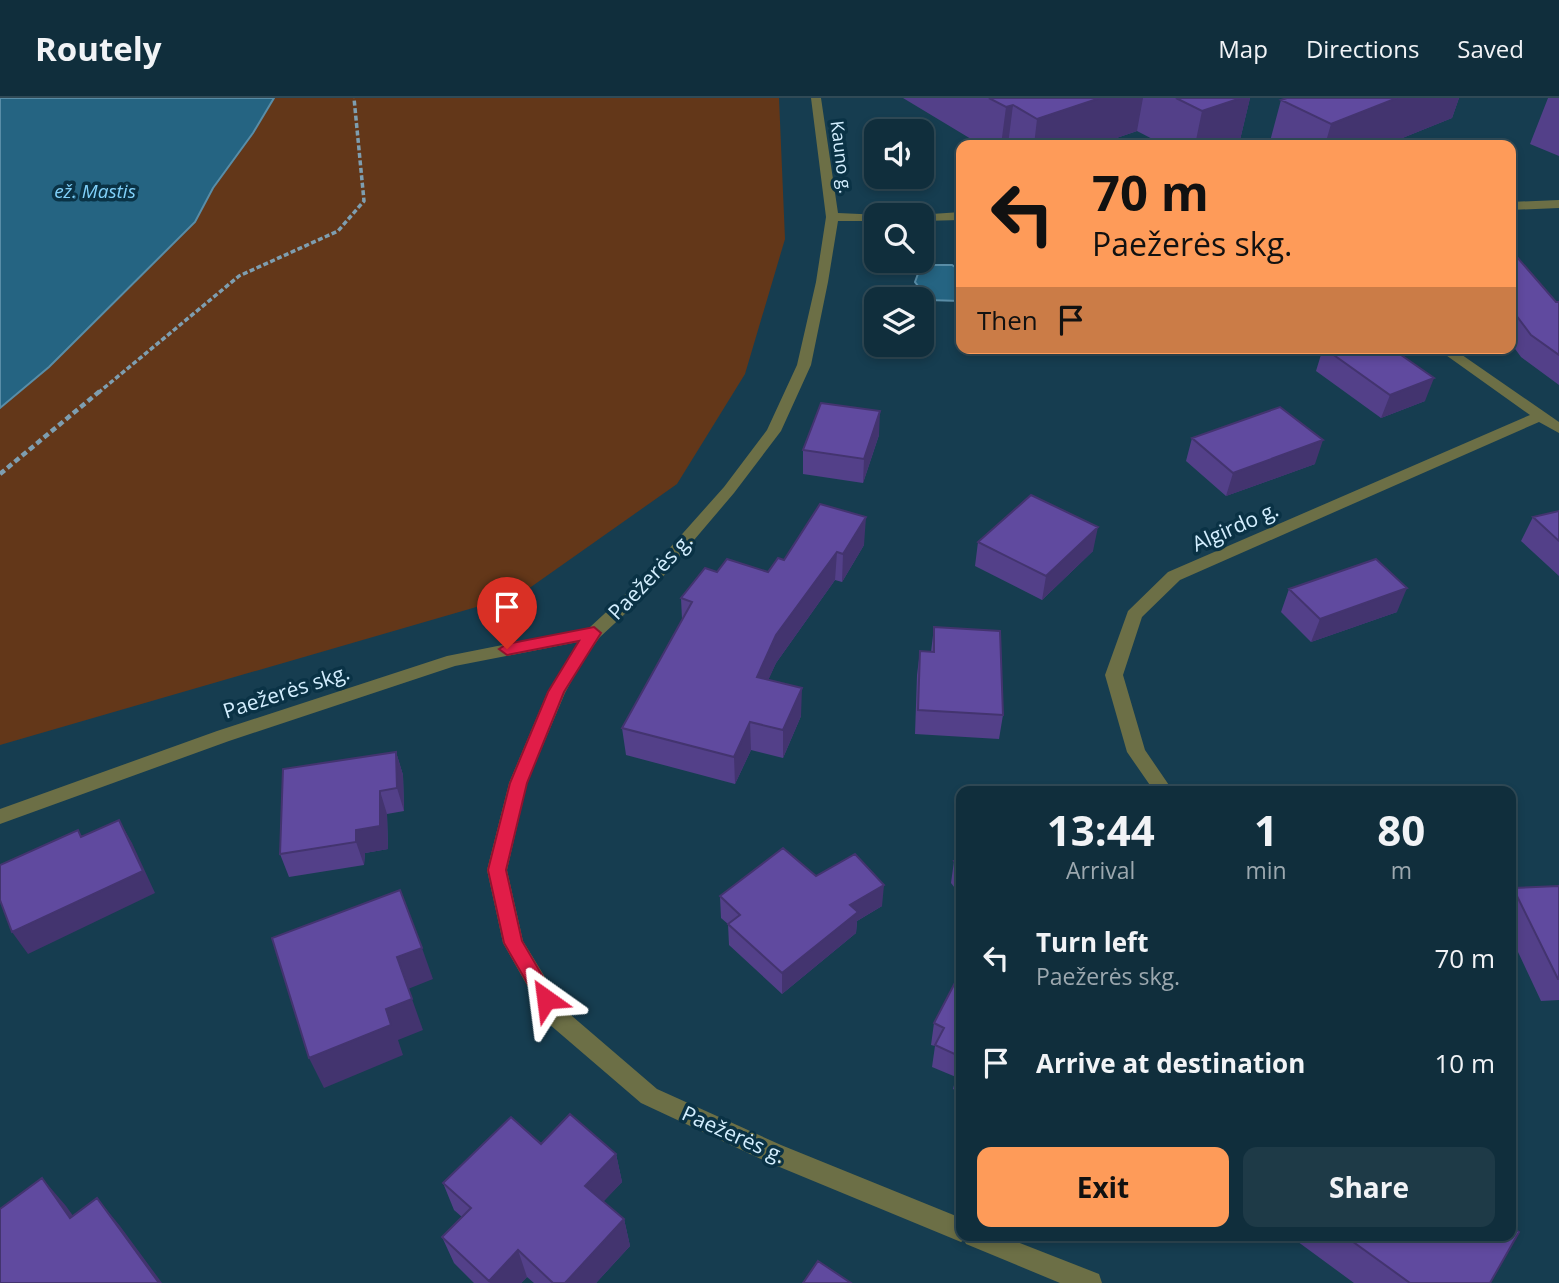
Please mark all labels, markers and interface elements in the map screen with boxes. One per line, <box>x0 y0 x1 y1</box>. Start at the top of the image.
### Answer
text: Routely <box>35 26 162 71</box>
text: Map <box>1218 32 1268 65</box>
text: Directions <box>1306 32 1419 65</box>
text: Saved <box>1457 32 1524 65</box>
street label: Kauno g. <box>826 119 858 195</box>
map controls <box>864 119 934 357</box>
button: sound <box>864 119 934 189</box>
text: 70 m <box>1092 159 1209 225</box>
icon: left <box>977 168 1068 259</box>
water label: ež. Mastis <box>54 178 136 204</box>
button: search <box>864 203 934 273</box>
text: Paežerės skg. <box>1092 222 1292 265</box>
button: layers <box>864 287 934 357</box>
icon: arrive <box>1052 301 1090 339</box>
text: Then <box>977 302 1038 338</box>
street label: Algirdo g. <box>1187 495 1283 557</box>
street label: Paežerės g. <box>602 527 698 625</box>
pin <box>477 577 537 649</box>
icon: arrive <box>488 588 526 626</box>
street label: Paežerės skg. <box>219 657 353 725</box>
text: 13:44 <box>1047 801 1155 858</box>
text: 1 <box>1254 801 1278 858</box>
text: 80 <box>1377 801 1425 858</box>
text: Arrival <box>1066 854 1135 886</box>
text: min <box>1245 854 1287 886</box>
text: m <box>1391 854 1412 886</box>
text: Turn left <box>1036 924 1148 960</box>
icon: left <box>977 939 1015 977</box>
text: 70 m <box>1434 940 1495 976</box>
text: Paežerės skg. <box>1036 960 1180 992</box>
position arrow <box>509 962 583 1036</box>
icon: arrive <box>977 1044 1015 1082</box>
text: Arrive at destination <box>1036 1045 1305 1081</box>
text: 10 m <box>1434 1045 1495 1081</box>
street label: Paežerės g. <box>678 1099 790 1169</box>
button: Exit <box>977 1147 1229 1227</box>
button: Share <box>1243 1147 1495 1227</box>

